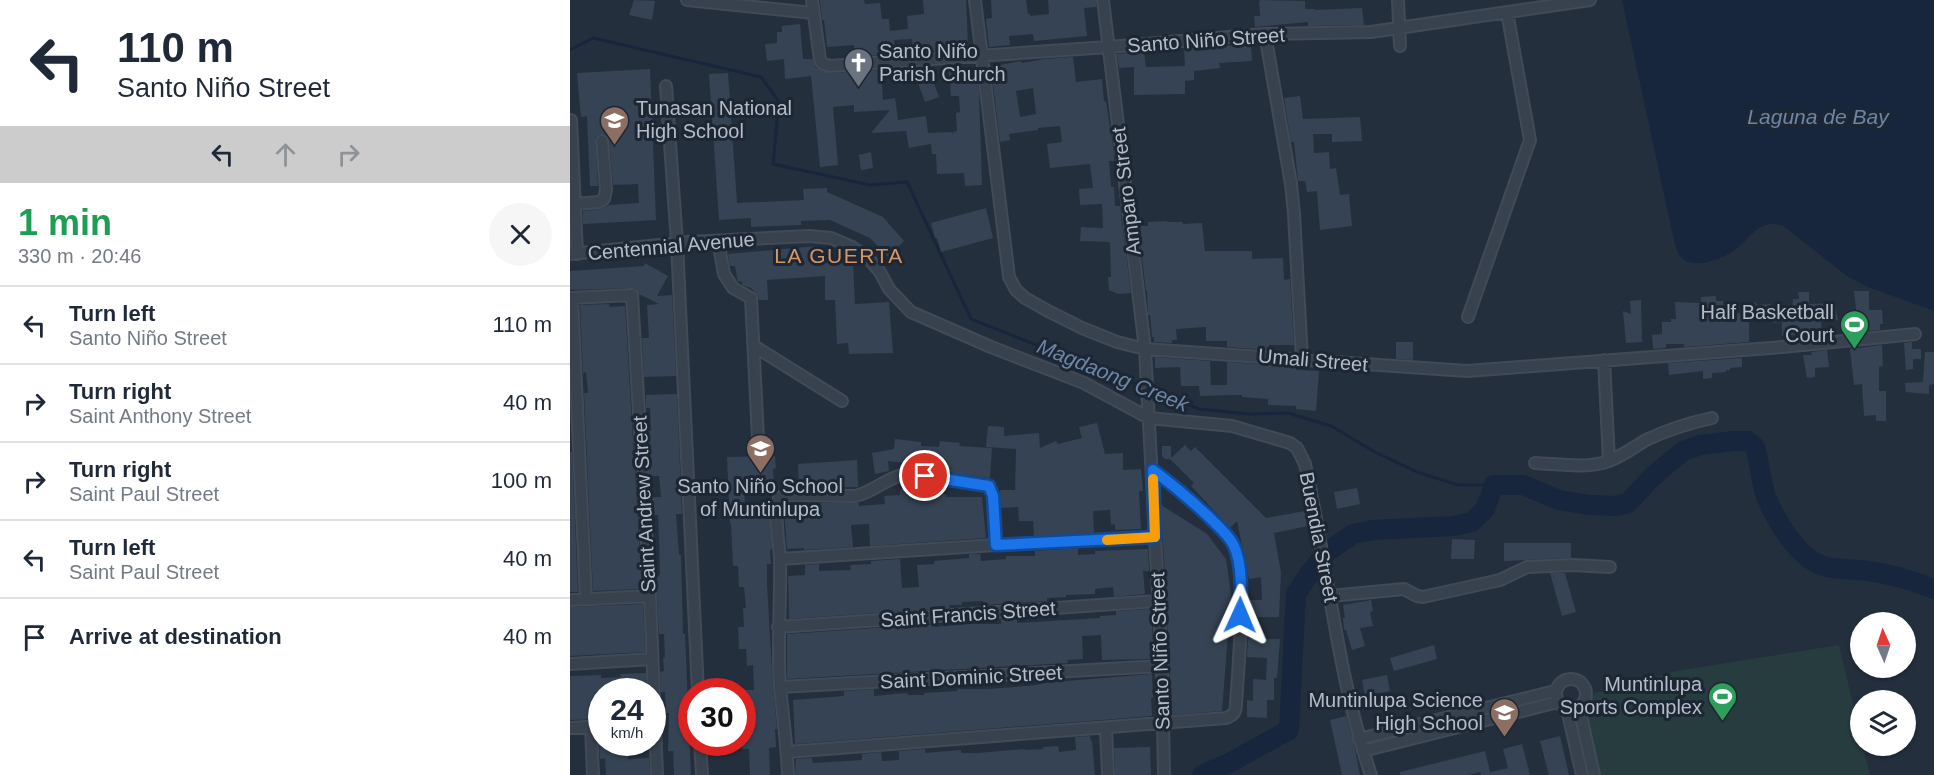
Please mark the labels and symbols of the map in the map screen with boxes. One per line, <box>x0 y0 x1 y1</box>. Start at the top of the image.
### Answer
street label: Santo Niño Street <box>1126 23 1286 56</box>
place label: Santo Niño Parish Church <box>879 40 1006 85</box>
church icon: Santo Niño Parish Church <box>842 46 874 88</box>
place label: Tunasan National High School <box>636 97 792 142</box>
school or university icon: Tunasan National High School <box>599 104 631 146</box>
water label: Laguna de Bay <box>1747 105 1890 128</box>
street label: Amparo Street <box>1107 125 1145 256</box>
street label: Centennial Avenue <box>587 228 755 264</box>
district label: LA GUERTA <box>774 244 904 267</box>
place label: Half Basketball Court <box>1701 301 1834 346</box>
sports icon: Half Basketball Court <box>1839 308 1871 350</box>
water label: Magdaong Creek <box>1034 334 1193 416</box>
street label: Umali Street <box>1257 344 1369 376</box>
street label: Saint Andrew Street <box>628 415 660 593</box>
school or university icon: Santo Niño School of Muntinlupa <box>744 432 776 474</box>
pin <box>899 450 950 501</box>
street label: Buendia Street <box>1296 470 1343 604</box>
place label: Santo Niño School of Muntinlupa <box>677 475 843 520</box>
street label: Santo Niño Street <box>1146 571 1174 730</box>
position arrow <box>1208 583 1272 647</box>
street label: Saint Francis Street <box>880 597 1057 631</box>
north arrow <box>1850 612 1916 678</box>
street label: Saint Dominic Street <box>879 661 1063 693</box>
place label: Muntinlupa Sports Complex <box>1560 673 1703 718</box>
speed limit sign: 30 <box>678 678 756 756</box>
sports icon: Muntinlupa Sports Complex <box>1707 680 1739 722</box>
place label: Muntinlupa Science High School <box>1308 689 1483 734</box>
school or university icon: Muntinlupa Science High School <box>1488 696 1520 738</box>

